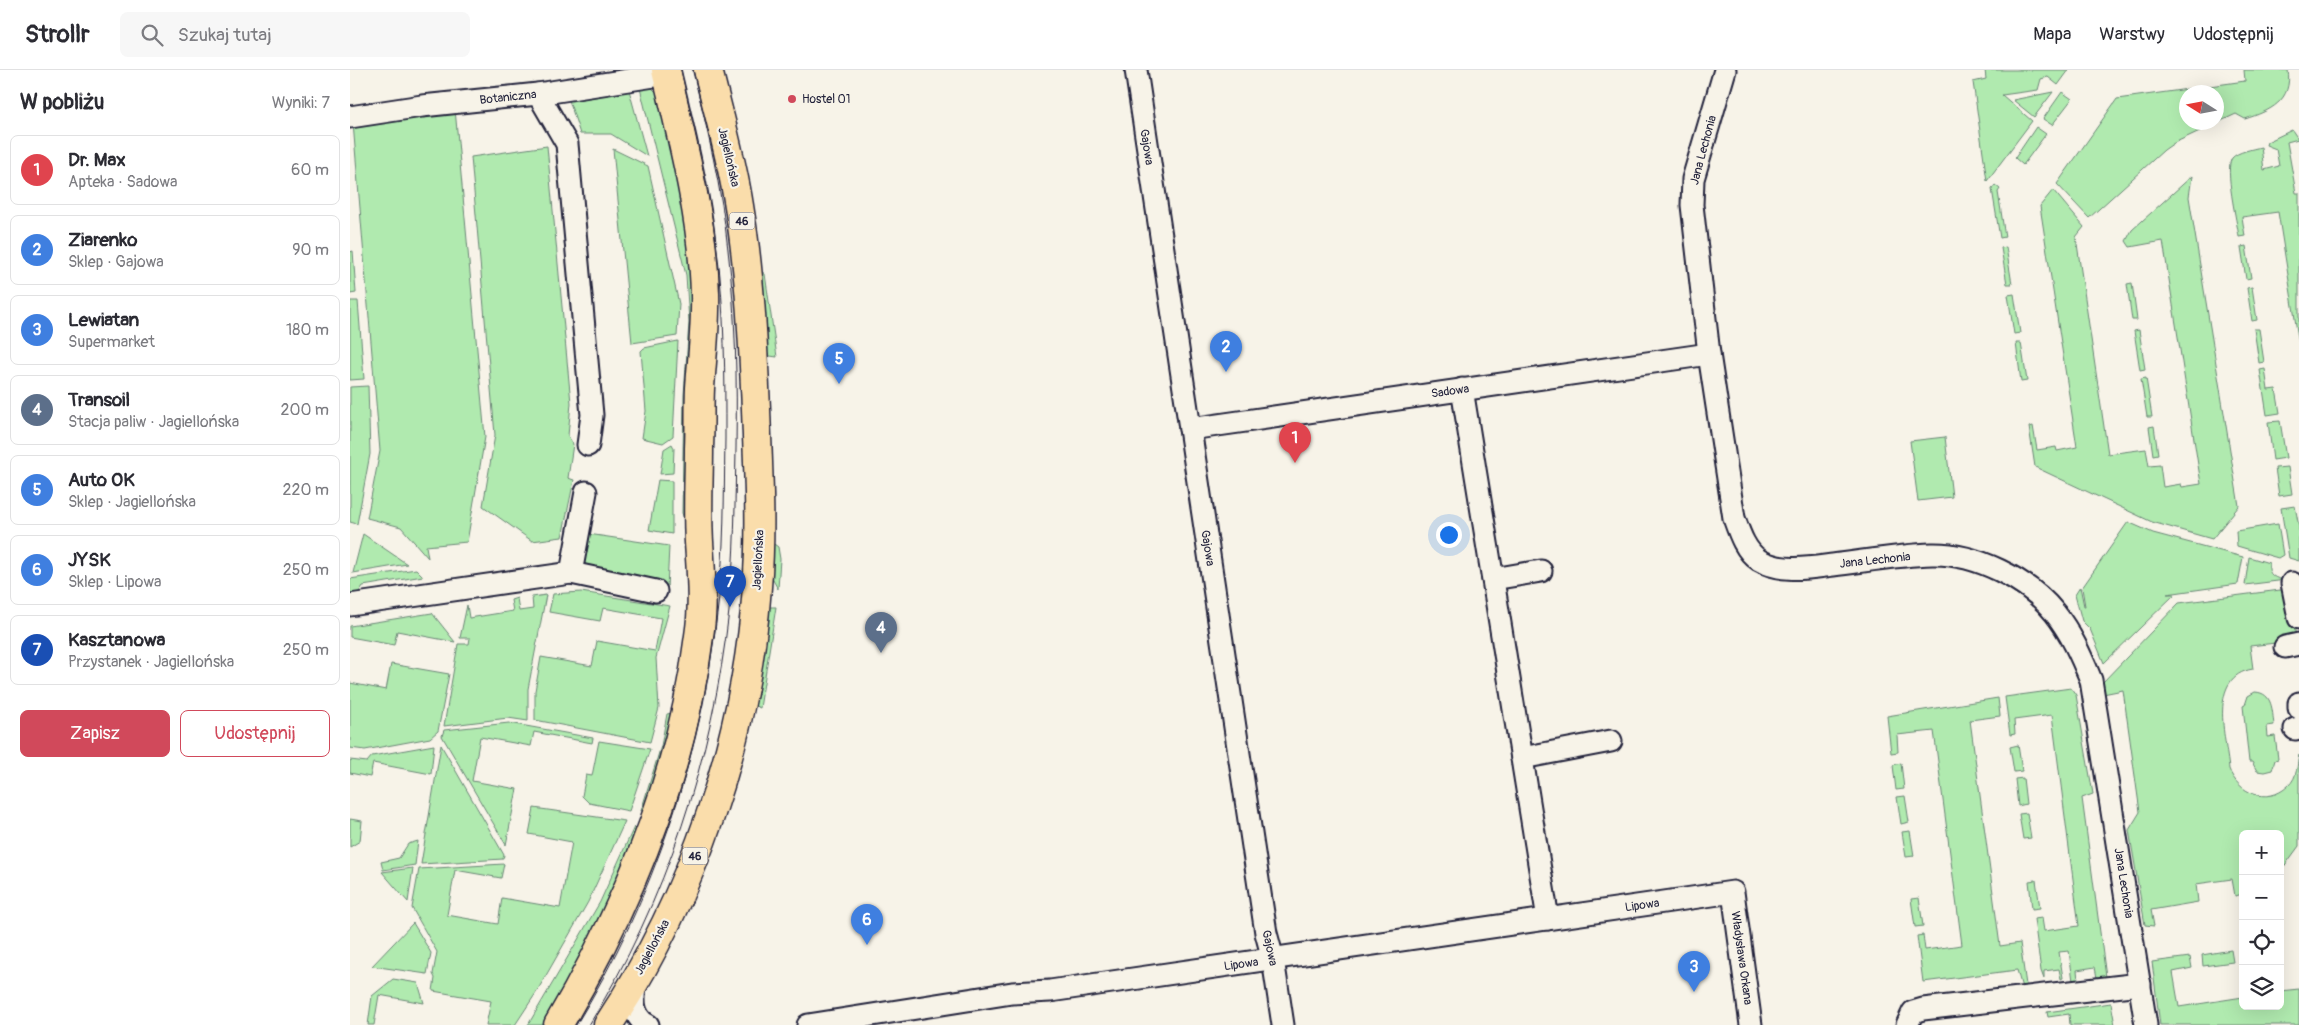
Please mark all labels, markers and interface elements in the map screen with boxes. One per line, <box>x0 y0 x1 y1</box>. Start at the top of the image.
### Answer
search box <box>120 12 470 57</box>
text: Strollr <box>25 20 90 49</box>
icon: search <box>138 21 166 49</box>
text: Szukaj tutaj <box>178 23 272 47</box>
text: Mapa <box>2033 23 2071 46</box>
text: Warstwy <box>2099 23 2165 46</box>
text: Udostępnij <box>2193 23 2274 46</box>
north arrow <box>2179 85 2224 130</box>
street label: Botaniczna <box>479 87 538 108</box>
text: W pobliżu <box>20 89 104 116</box>
place label: Hostel 01 <box>802 92 851 107</box>
text: Wyniki: 7 <box>272 93 330 113</box>
marker: Hostel 01 <box>786 93 798 105</box>
street label: Jana Lechonia <box>1687 113 1720 186</box>
street label: Jagiellońska <box>714 126 743 189</box>
street label: Gajowa <box>1136 128 1157 167</box>
text: Dr. Max <box>68 148 126 172</box>
text: 1 <box>34 160 40 180</box>
text: 60 m <box>291 160 329 180</box>
text: Apteka · Sadowa <box>68 172 177 192</box>
road number: 46 <box>730 212 754 230</box>
text: Ziarenko <box>68 228 137 252</box>
text: 2 <box>33 240 41 260</box>
text: 90 m <box>292 240 329 260</box>
text: Sklep · Gajowa <box>68 252 164 272</box>
text: Lewiatan <box>68 308 139 332</box>
text: 3 <box>33 320 41 340</box>
text: 180 m <box>286 320 329 340</box>
pin: 2 <box>1210 331 1242 372</box>
text: Supermarket <box>68 332 155 352</box>
pin: 5 <box>823 343 855 384</box>
street label: Sadowa <box>1430 381 1470 402</box>
text: Transoil <box>68 388 130 412</box>
text: 4 <box>32 400 42 420</box>
text: 200 m <box>281 400 329 420</box>
text: Stacja paliw · Jagiellońska <box>68 412 239 432</box>
pin: 1 <box>1279 422 1311 463</box>
text: Auto OK <box>68 468 135 492</box>
text: 5 <box>33 480 41 500</box>
text: 220 m <box>283 480 329 500</box>
text: Sklep · Jagiellońska <box>68 492 196 512</box>
your location <box>1436 522 1462 548</box>
street label: Jagiellońska <box>749 529 768 591</box>
street label: Gajowa <box>1197 529 1218 568</box>
text: JYSK <box>68 548 111 572</box>
street label: Jana Lechonia <box>1839 549 1912 572</box>
text: 6 <box>32 560 42 580</box>
text: 250 m <box>283 560 329 580</box>
pin: 7 <box>714 566 746 607</box>
text: Sklep · Lipowa <box>68 572 161 592</box>
pin: 4 <box>865 612 897 653</box>
text: Kasztanowa <box>68 628 165 652</box>
text: 7 <box>33 640 41 660</box>
text: 250 m <box>283 640 329 660</box>
text: Przystanek · Jagiellońska <box>68 652 234 672</box>
button: Zapisz <box>20 710 170 757</box>
button: Udostępnij <box>180 710 330 757</box>
map controls <box>2239 830 2284 1010</box>
button: + <box>2239 830 2284 875</box>
street label: Jana Lechonia <box>2111 847 2137 920</box>
road number: 46 <box>682 848 708 864</box>
button: − <box>2239 875 2284 920</box>
street label: Lipowa <box>1624 896 1661 915</box>
pin: 6 <box>851 904 883 945</box>
street label: Władysława Orkana <box>1728 910 1756 1006</box>
street label: Jagiellońska <box>632 917 673 977</box>
button: locate <box>2239 920 2284 965</box>
street label: Gajowa <box>1258 929 1281 968</box>
pin: 3 <box>1678 951 1710 992</box>
street label: Lipowa <box>1223 955 1260 974</box>
button: layers <box>2239 965 2284 1010</box>

